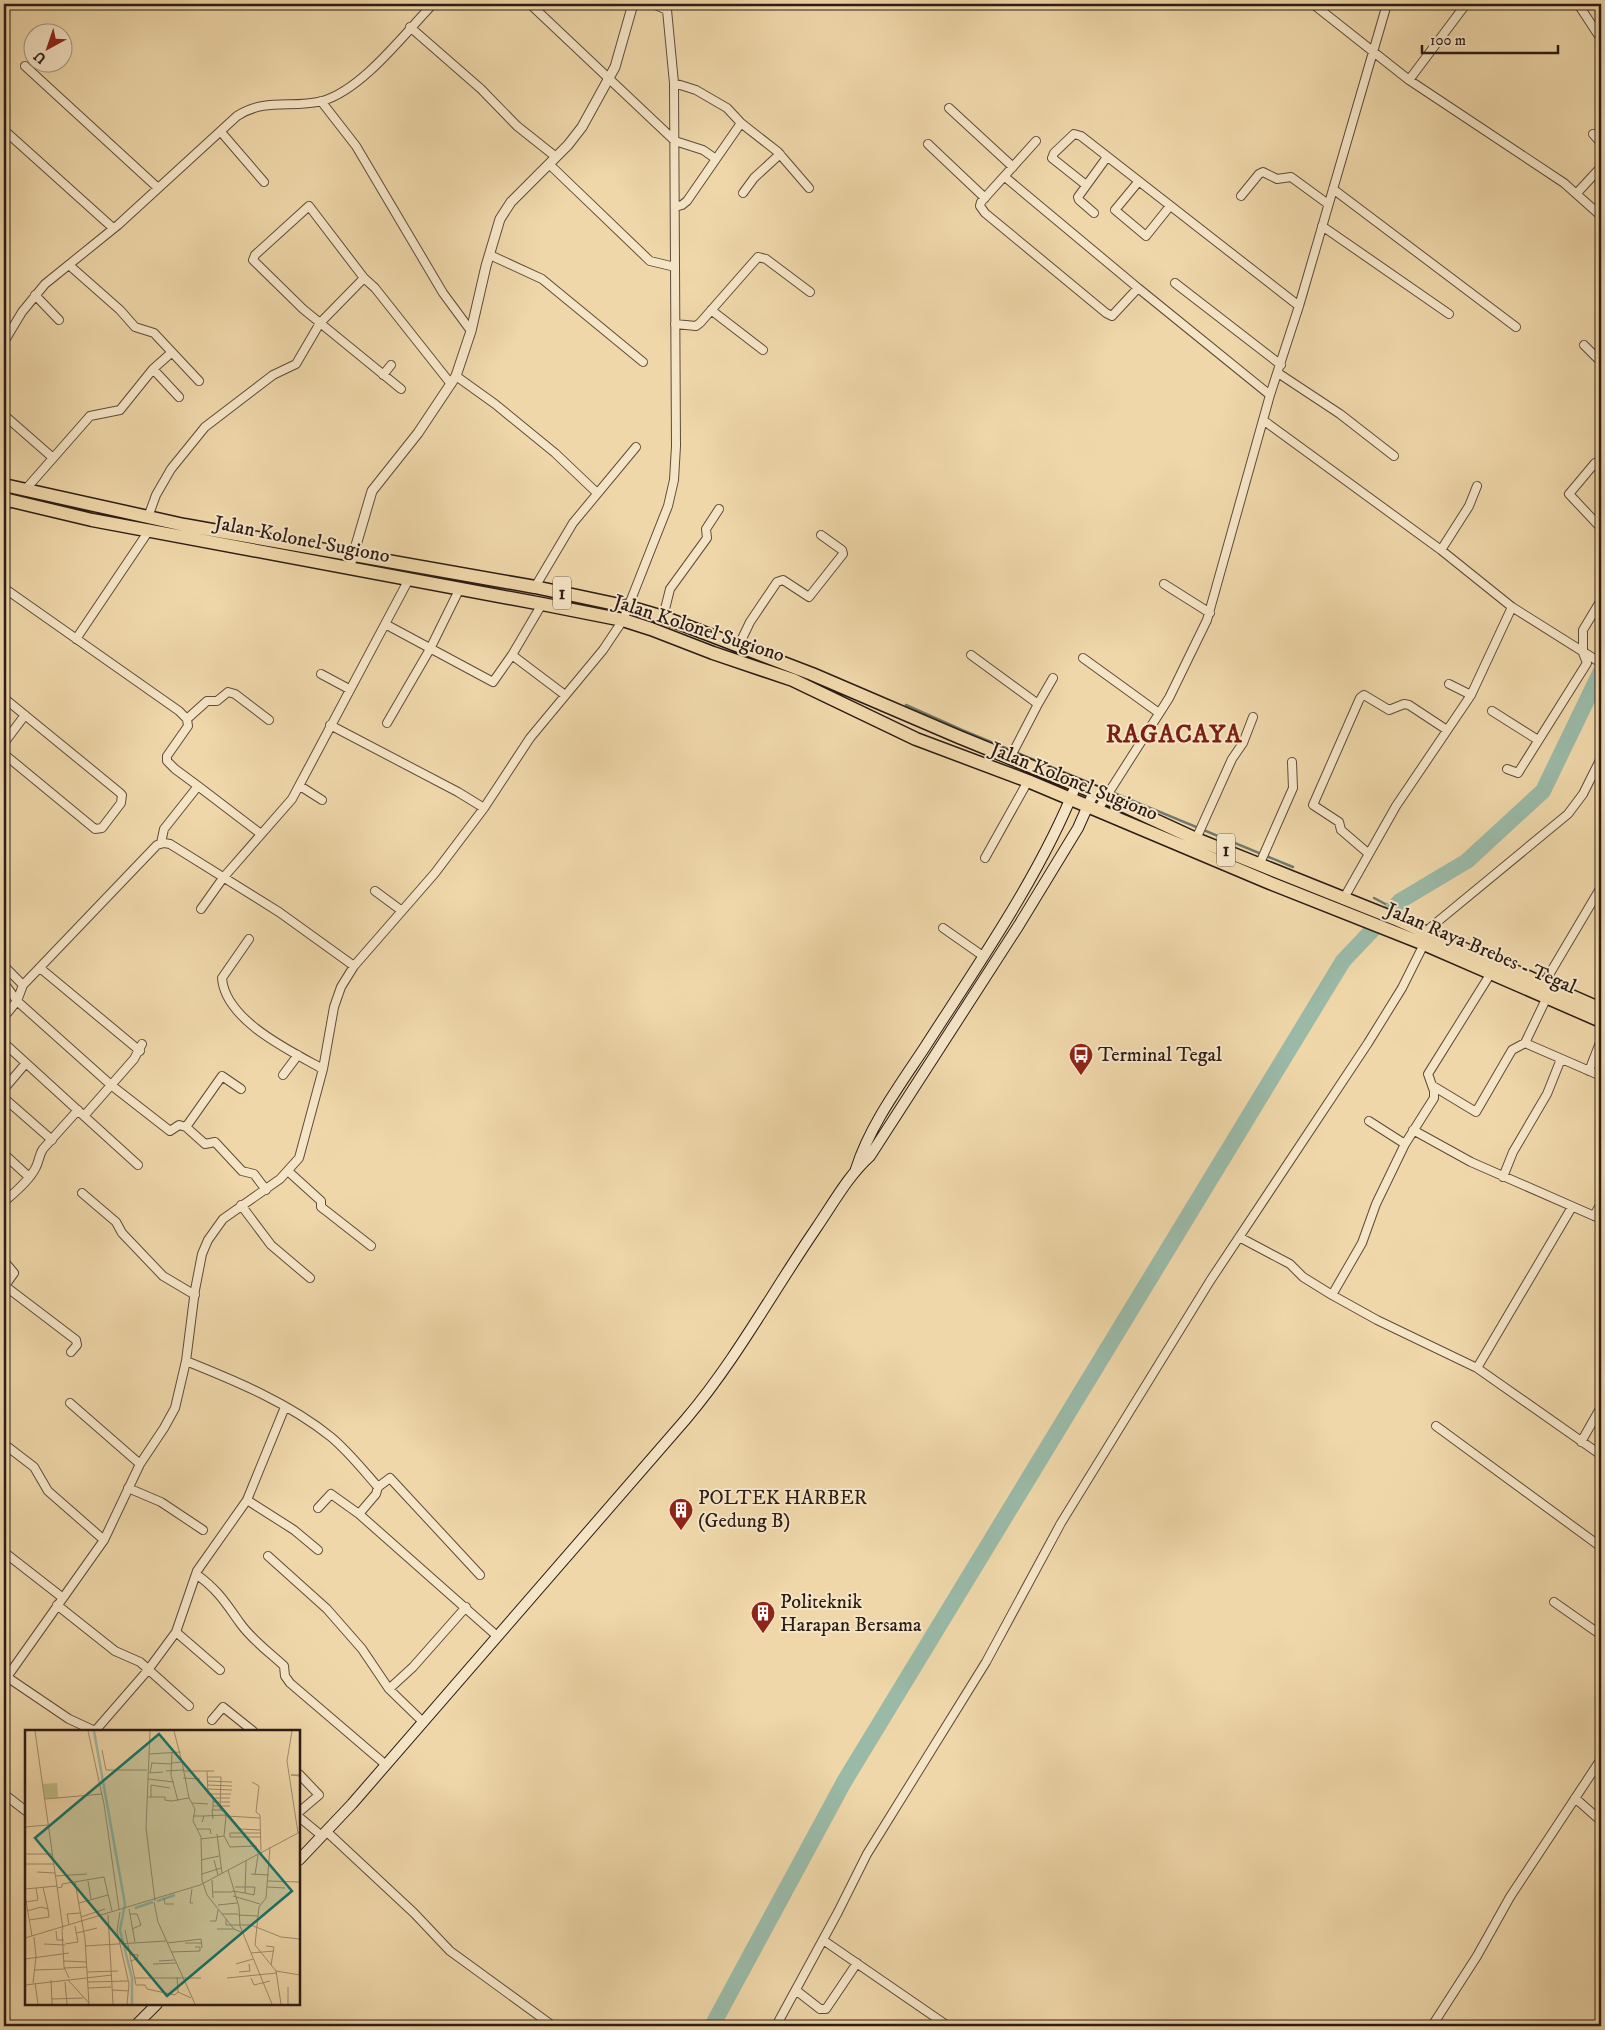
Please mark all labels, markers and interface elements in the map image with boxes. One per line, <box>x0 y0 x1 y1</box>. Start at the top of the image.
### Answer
north arrow <box>22 22 72 72</box>
scale bar <box>1422 22 1559 54</box>
text: 100 m <box>1430 31 1466 50</box>
text: U <box>30 47 50 68</box>
street label: Jalan Kolonel Sugiono <box>210 510 392 569</box>
road number: 1 <box>553 576 571 610</box>
street label: Jalan Kolonel Sugiono <box>608 589 788 668</box>
district label: RAGACAYA <box>1106 719 1242 750</box>
street label: Jalan Kolonel Sugiono <box>985 736 1161 827</box>
road number: 1 <box>1217 834 1235 866</box>
street label: Jalan Raya Brebes - Tegal <box>1380 897 1580 1000</box>
bus stop icon: Terminal Tegal <box>1068 1042 1094 1076</box>
place label: Terminal Tegal <box>1098 1043 1222 1068</box>
place label: POLTEK HARBER (Gedung B) <box>698 1486 867 1534</box>
building icon: POLTEK HARBER (Gedung B) <box>668 1497 694 1531</box>
place label: Politeknik Harapan Bersama <box>780 1590 922 1638</box>
building icon: Politeknik Harapan Bersama <box>750 1600 776 1634</box>
inset map <box>25 1730 300 2005</box>

